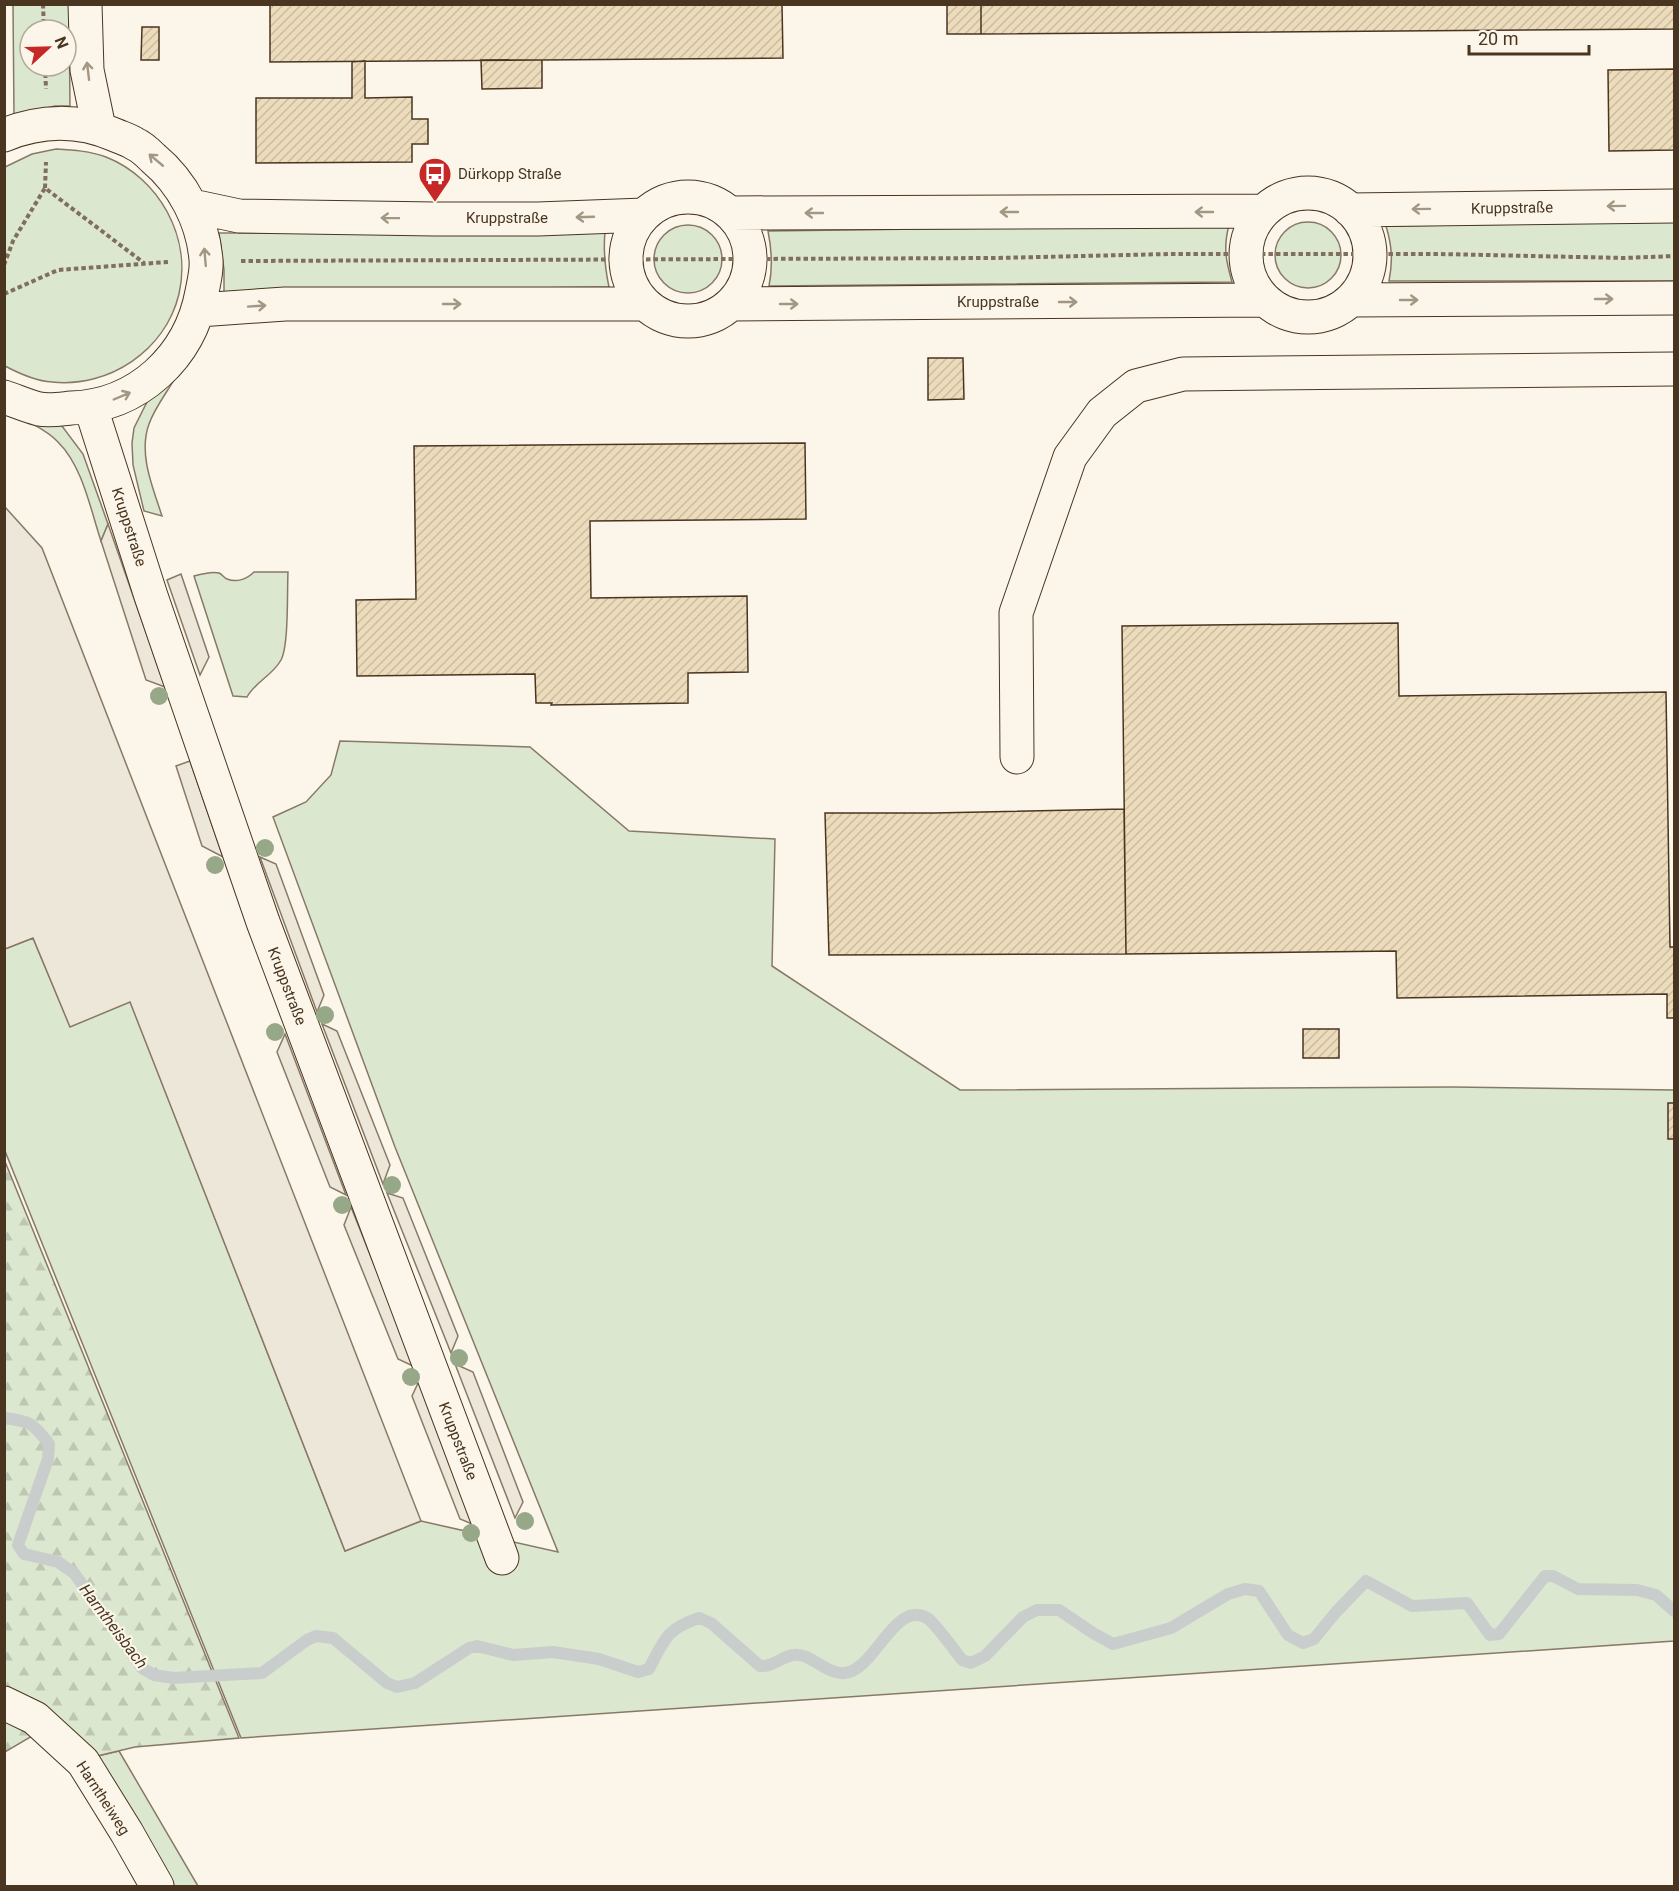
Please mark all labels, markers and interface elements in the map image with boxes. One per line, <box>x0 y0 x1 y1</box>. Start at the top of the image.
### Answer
north arrow <box>18 18 78 78</box>
scale bar <box>1469 18 1589 56</box>
text: 20 m <box>1478 28 1518 49</box>
text: N <box>51 34 72 51</box>
one-way arrow <box>82 61 93 81</box>
one-way arrow <box>149 153 164 167</box>
bus stop icon: Dürkopp Straße <box>417 156 453 203</box>
place label: Dürkopp Straße <box>458 165 562 183</box>
street label: Kruppstraße <box>1471 198 1553 218</box>
one-way arrow <box>1607 200 1627 212</box>
one-way arrow <box>1412 203 1432 215</box>
one-way arrow <box>1000 206 1020 218</box>
one-way arrow <box>1195 206 1215 218</box>
one-way arrow <box>805 207 825 219</box>
street label: Kruppstraße <box>466 209 548 227</box>
one-way arrow <box>576 211 596 223</box>
one-way arrow <box>381 212 401 224</box>
one-way arrow <box>199 248 210 268</box>
street label: Kruppstraße <box>957 293 1039 311</box>
one-way arrow <box>1594 293 1614 304</box>
one-way arrow <box>1399 294 1419 306</box>
one-way arrow <box>1058 296 1078 307</box>
one-way arrow <box>441 298 461 310</box>
one-way arrow <box>779 298 799 310</box>
one-way arrow <box>246 301 266 312</box>
one-way arrow <box>112 390 130 401</box>
street label: Kruppstraße <box>108 485 150 569</box>
street label: Kruppstraße <box>264 944 310 1028</box>
street label: Kruppstraße <box>435 1399 481 1483</box>
water label: Harntheisbach <box>76 1580 152 1672</box>
street label: Harntheiweg <box>72 1758 134 1838</box>

